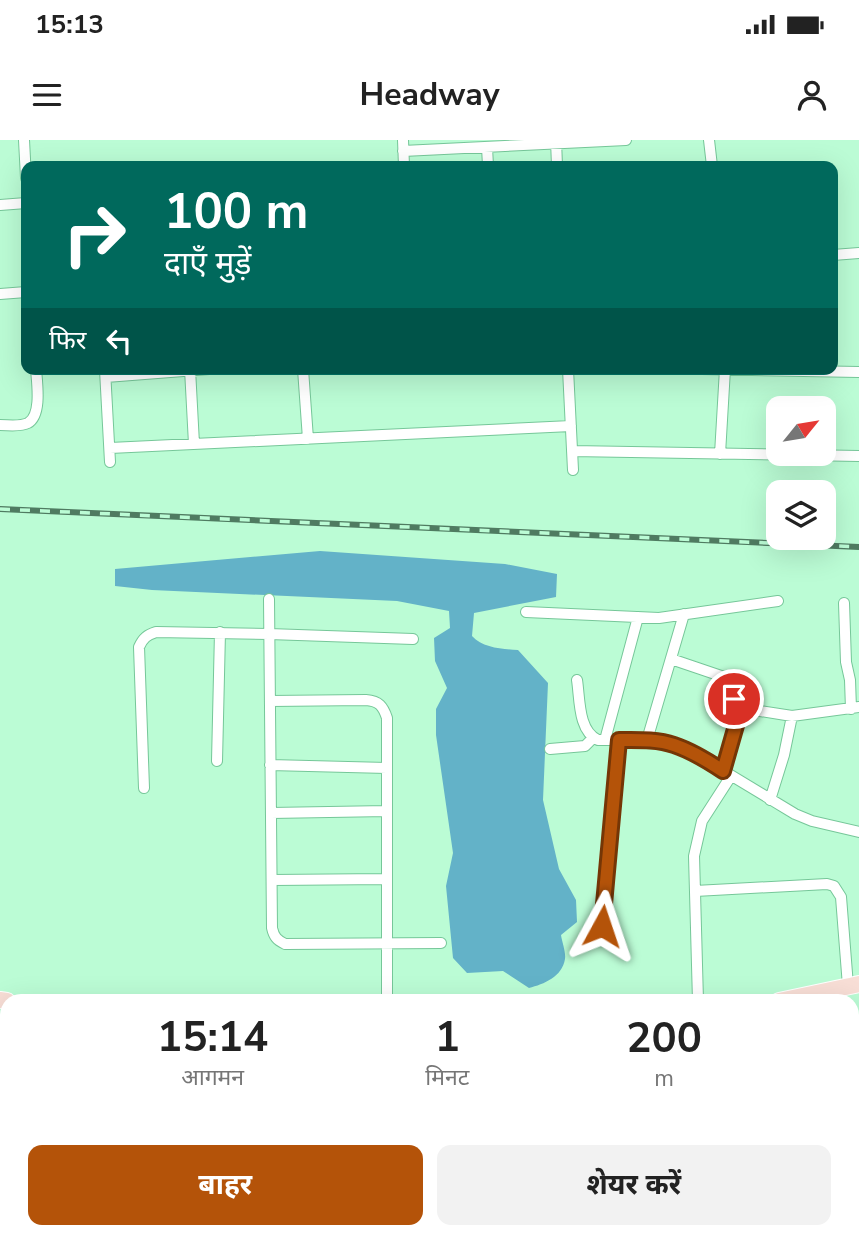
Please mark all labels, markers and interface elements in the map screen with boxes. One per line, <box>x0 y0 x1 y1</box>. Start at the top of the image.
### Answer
text: 15:13 <box>35 7 104 42</box>
text: Headway <box>360 73 499 116</box>
icon: menu <box>28 76 66 114</box>
icon: person <box>793 76 831 114</box>
text: 100 m <box>164 178 308 245</box>
icon: right <box>49 189 140 280</box>
text: दाएँ मुड़ें <box>164 242 251 285</box>
icon: left <box>100 322 138 360</box>
text: फिर <box>49 323 86 358</box>
north arrow <box>766 396 836 466</box>
map controls <box>766 396 836 550</box>
button: layers <box>766 480 836 550</box>
pin <box>704 669 764 729</box>
icon: arrive <box>715 680 753 718</box>
position arrow <box>565 889 639 963</box>
text: 15:14 <box>157 1009 268 1066</box>
text: 1 <box>435 1009 460 1066</box>
text: 200 <box>626 1010 702 1067</box>
text: आगमन <box>181 1062 244 1093</box>
text: मिनट <box>425 1062 469 1093</box>
text: m <box>654 1063 674 1094</box>
button: बाहर <box>28 1145 423 1225</box>
button: शेयर करें <box>437 1145 831 1225</box>

